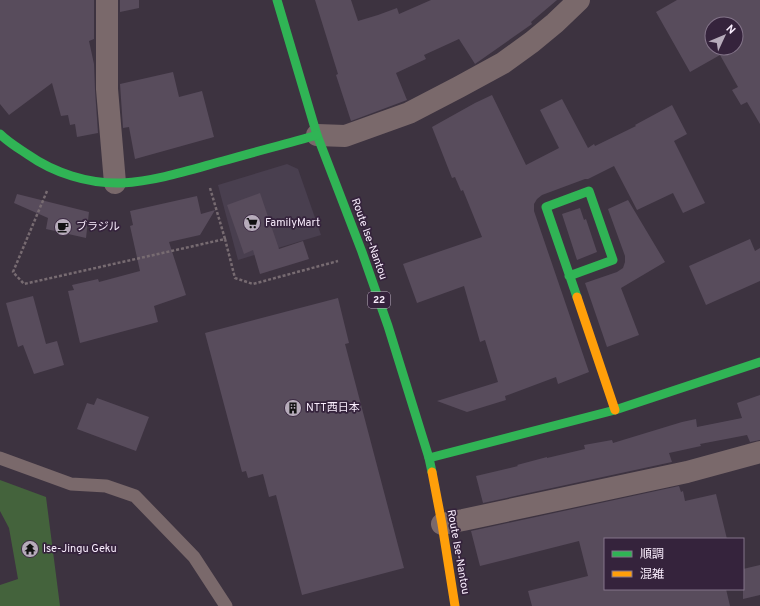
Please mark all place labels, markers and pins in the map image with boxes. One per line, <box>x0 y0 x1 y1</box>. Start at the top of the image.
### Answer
supermarket icon: FamilyMart <box>242 213 262 233</box>
place label: FamilyMart <box>265 216 320 230</box>
cafe icon: ブラジル <box>53 217 73 237</box>
place label: ブラジル <box>76 220 120 234</box>
building icon: NTT西日本 <box>283 398 303 418</box>
place label: NTT西日本 <box>306 401 360 415</box>
temple icon: Ise-Jingu Geku <box>20 539 40 559</box>
place label: Ise-Jingu Geku <box>43 542 117 556</box>

